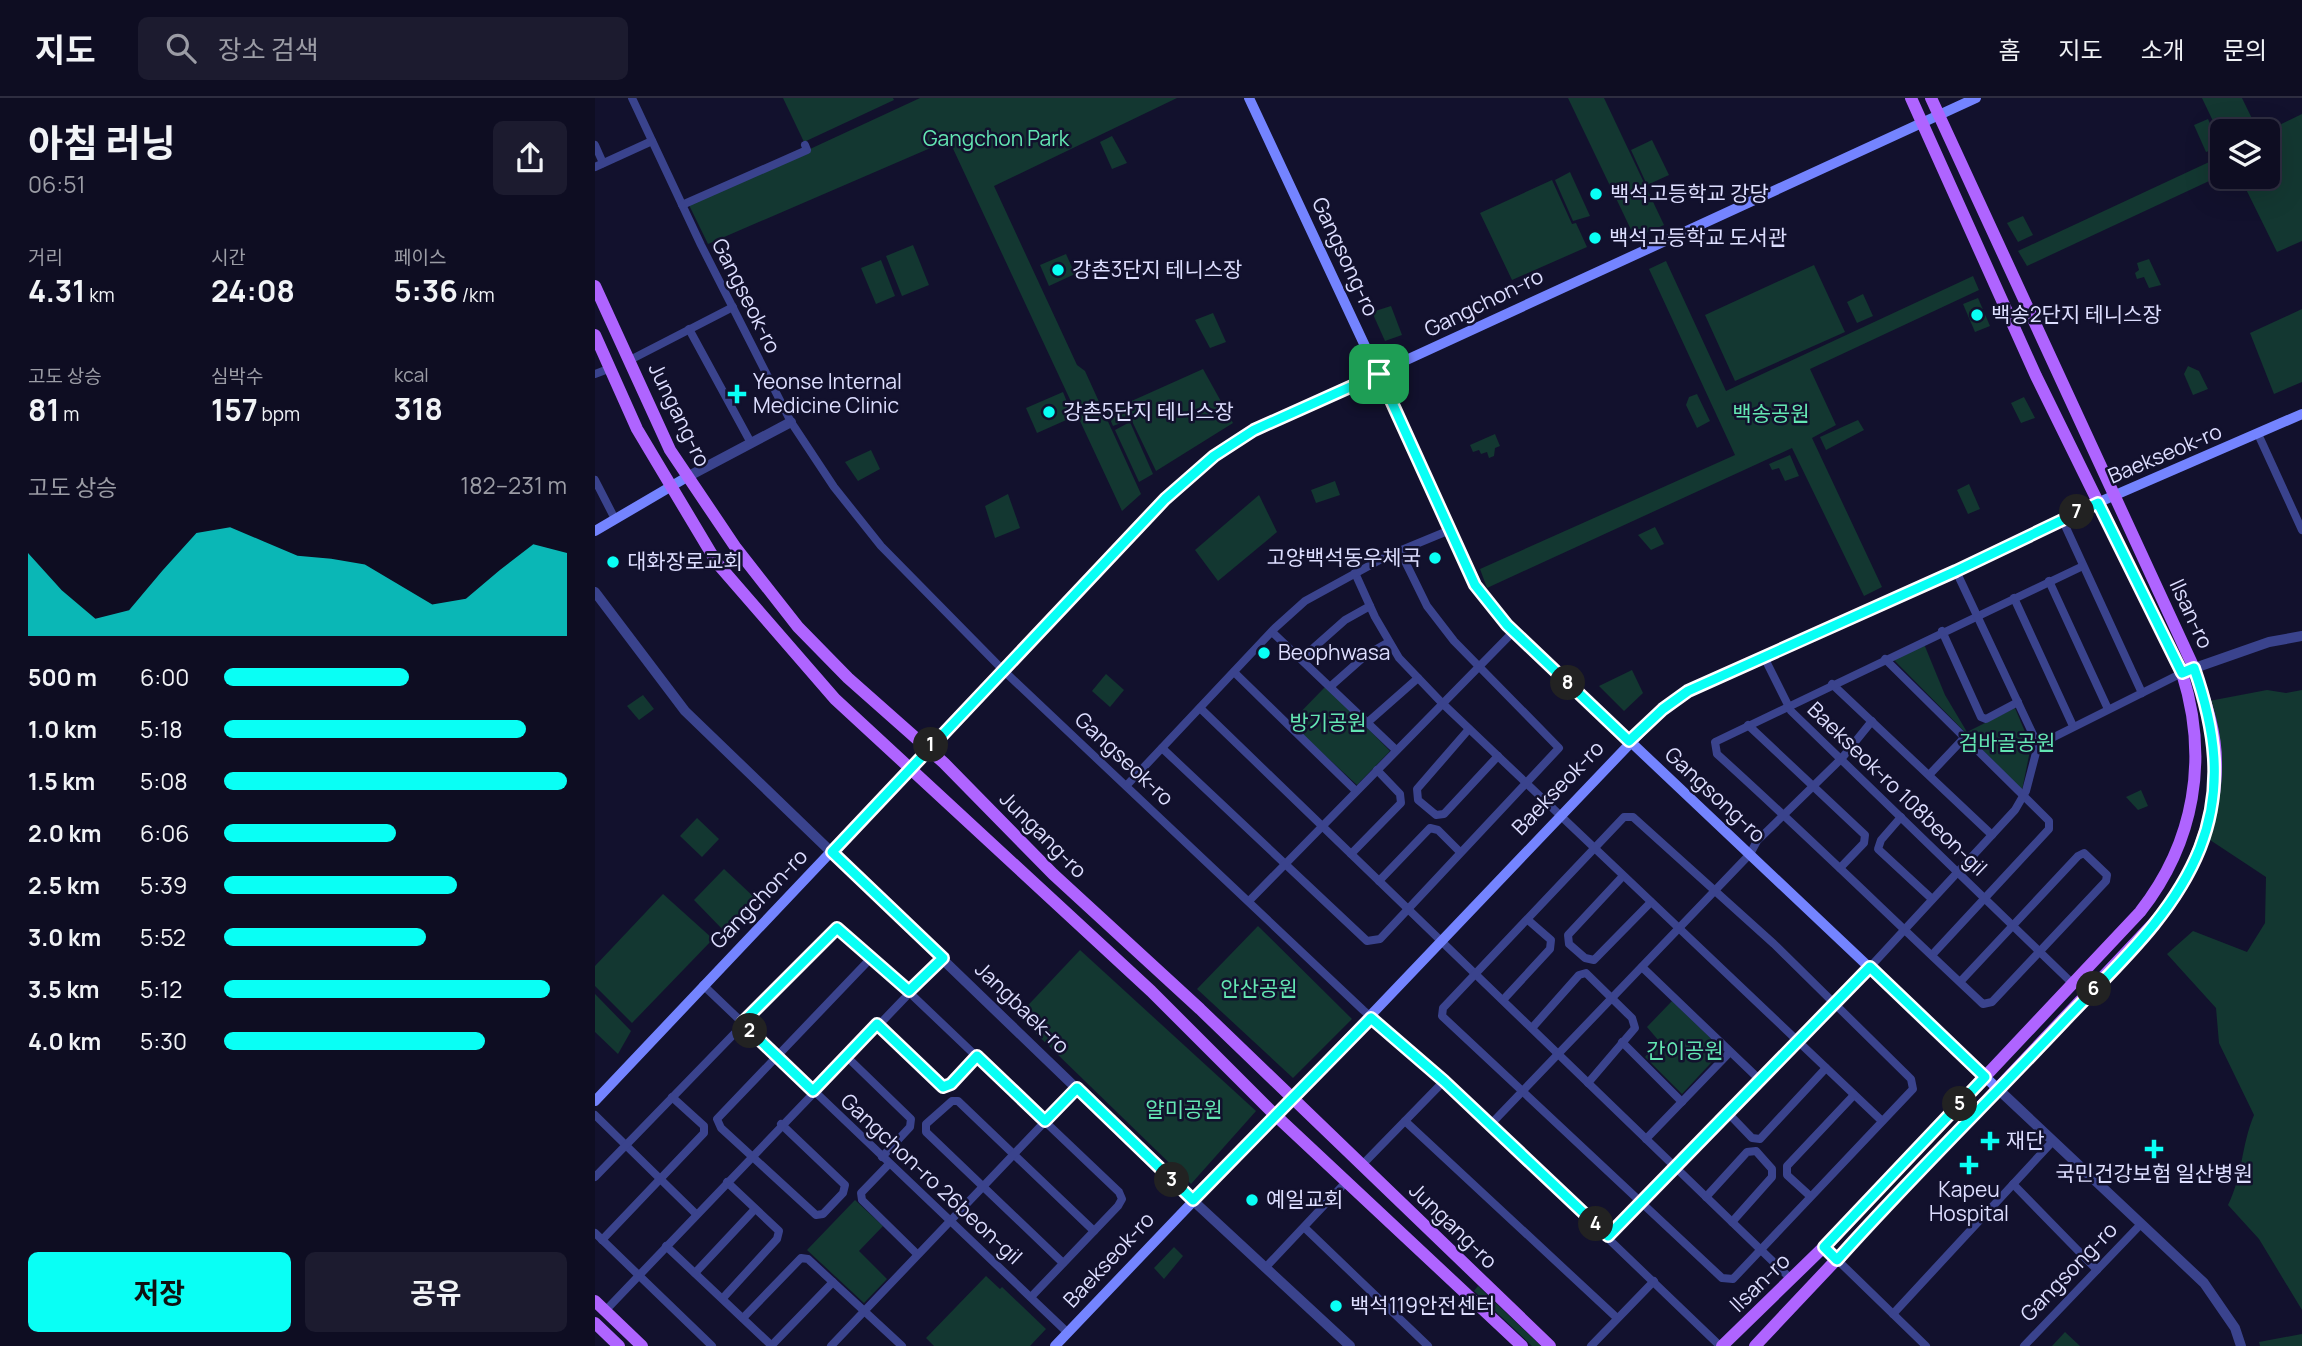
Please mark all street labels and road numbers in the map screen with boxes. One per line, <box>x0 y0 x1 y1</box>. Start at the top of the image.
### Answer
street label: Gangsong-ro <box>1306 193 1386 321</box>
street label: Gangseok-ro <box>706 233 788 358</box>
street label: Gangchon-ro <box>1419 261 1548 343</box>
street label: Jungang-ro <box>643 358 717 471</box>
street label: Baekseok-ro <box>2103 417 2226 490</box>
street label: Ilsan-ro <box>2164 574 2220 653</box>
street label: Baekseok-ro 108beon-gil <box>1802 695 1993 881</box>
street label: Gangseok-ro <box>1069 705 1180 811</box>
street label: Baekseok-ro <box>1505 734 1609 841</box>
street label: Gangsong-ro <box>1659 740 1772 848</box>
street label: Jungang-ro <box>994 785 1093 884</box>
street label: Gangchon-ro <box>703 842 813 954</box>
street label: Jangbaek-ro <box>969 955 1076 1059</box>
street label: Gangchon-ro 26beon-gil <box>835 1087 1029 1270</box>
street label: Jungang-ro <box>1404 1176 1504 1274</box>
street label: Baekseok-ro <box>1057 1205 1160 1313</box>
street label: Gangsong-ro <box>2014 1215 2123 1327</box>
street label: Ilsan-ro <box>1723 1247 1795 1318</box>

